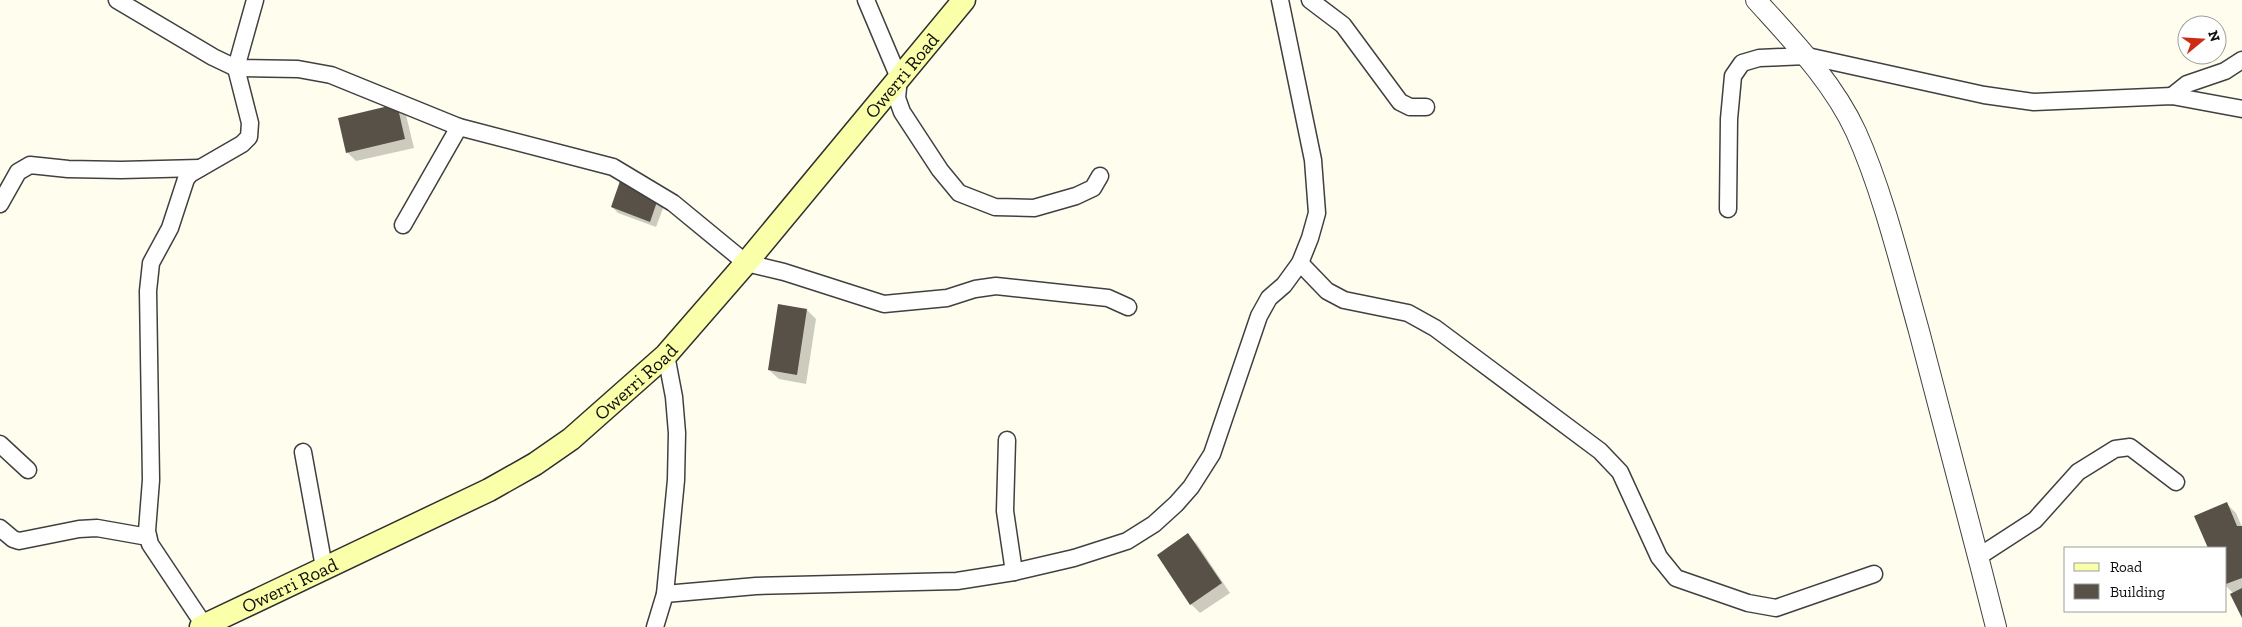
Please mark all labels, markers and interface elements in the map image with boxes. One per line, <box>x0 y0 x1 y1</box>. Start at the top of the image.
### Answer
north arrow <box>2177 15 2227 65</box>
street label: Owerri Road <box>860 28 944 123</box>
text: N <box>2204 28 2224 44</box>
street label: Owerri Road <box>589 338 683 425</box>
legend <box>2064 547 2227 612</box>
street label: Owerri Road <box>238 552 342 618</box>
text: Road <box>2110 558 2143 576</box>
text: Building <box>2110 583 2165 601</box>

